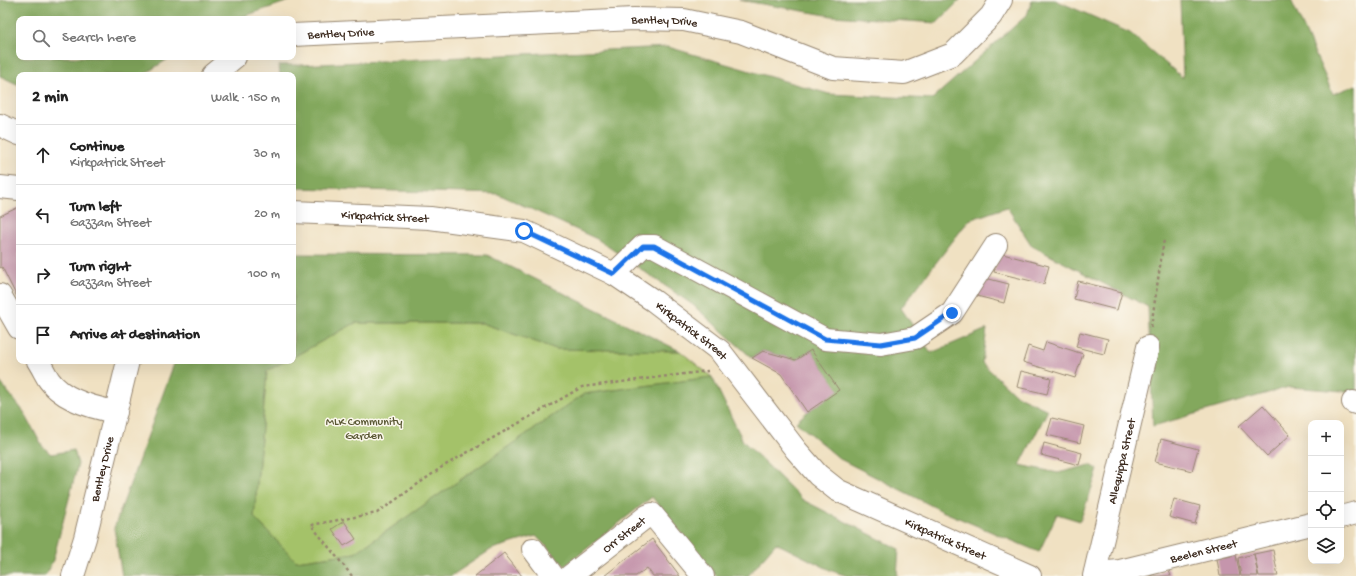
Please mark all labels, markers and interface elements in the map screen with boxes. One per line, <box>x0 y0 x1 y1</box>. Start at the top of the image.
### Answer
street label: Bentley Drive <box>630 14 699 32</box>
search box <box>16 16 296 60</box>
street label: Bentley Drive <box>306 26 376 43</box>
icon: search <box>30 27 52 49</box>
text: Search here <box>62 29 136 47</box>
text: 2 min <box>32 88 68 108</box>
text: Walk · 150 m <box>211 91 280 106</box>
text: Continue <box>70 138 124 156</box>
icon: ahead <box>32 144 54 166</box>
text: 30 m <box>254 147 280 162</box>
text: Kirkpatrick Street <box>70 156 165 171</box>
text: Turn left <box>70 198 121 216</box>
icon: left <box>32 204 54 226</box>
text: 20 m <box>254 207 280 222</box>
street label: Kirkpatrick Street <box>341 209 430 227</box>
text: Gazzam Street <box>70 216 151 231</box>
route start <box>515 222 533 240</box>
text: Turn right <box>70 258 130 276</box>
icon: right <box>32 264 54 286</box>
text: 100 m <box>248 267 280 282</box>
text: Gazzam Street <box>70 276 151 291</box>
street label: Kirkpatrick Street <box>652 300 730 364</box>
route end <box>943 304 961 322</box>
icon: arrive <box>32 324 54 346</box>
text: Arrive at destination <box>70 326 200 344</box>
park label: MLK Community Garden <box>326 416 402 444</box>
street label: Allequippa Street <box>1106 416 1140 506</box>
map controls <box>1308 420 1344 564</box>
button: + <box>1308 420 1344 456</box>
street label: Bentley Drive <box>89 434 119 504</box>
button: − <box>1308 456 1344 492</box>
button: locate <box>1308 492 1344 528</box>
street label: Orr Street <box>601 514 650 557</box>
street label: Kirkpatrick Street <box>902 516 989 565</box>
button: layers <box>1308 528 1344 564</box>
street label: Beelen Street <box>1168 537 1240 568</box>

